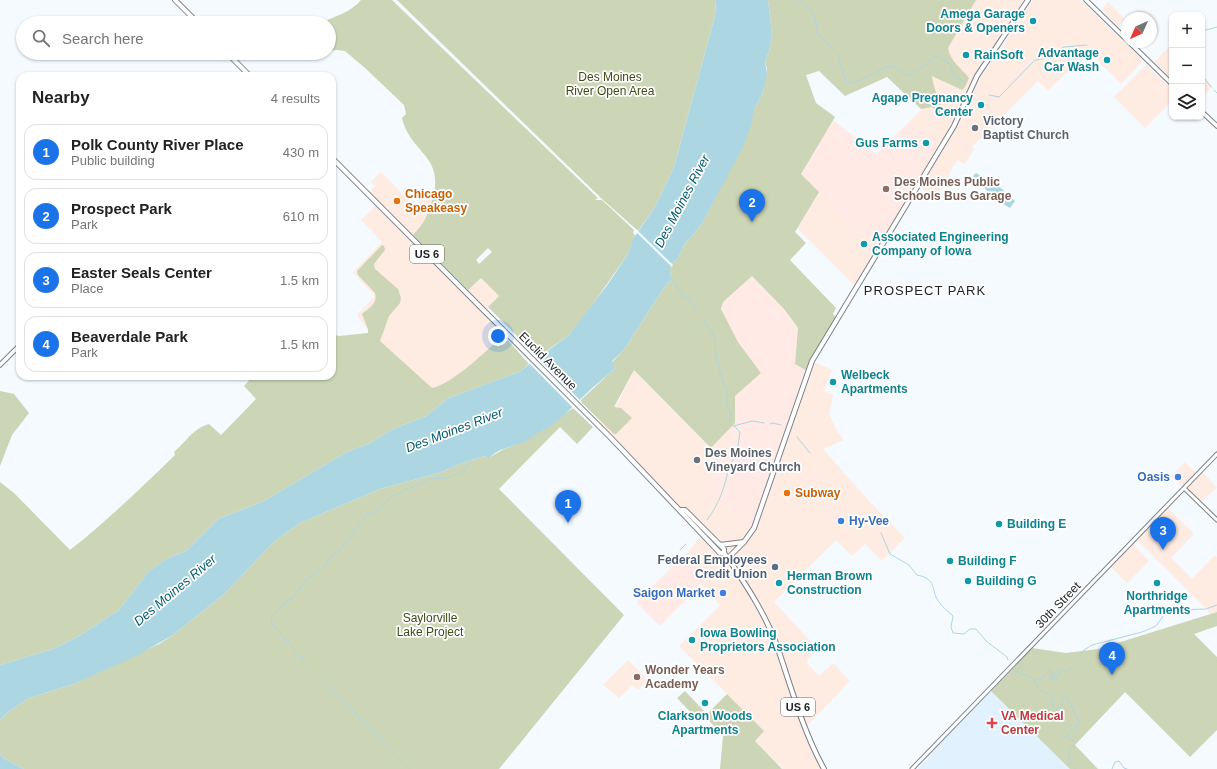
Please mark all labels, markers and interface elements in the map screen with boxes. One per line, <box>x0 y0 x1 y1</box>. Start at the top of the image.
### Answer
place label: Amega Garage Doors & Openers <box>926 7 1025 35</box>
north arrow <box>1121 12 1157 48</box>
map controls <box>1169 12 1205 120</box>
button: + <box>1169 12 1205 48</box>
search box <box>16 16 336 60</box>
marker: Amega Garage Doors & Openers <box>1028 16 1038 26</box>
icon: search <box>30 27 52 49</box>
text: Search here <box>62 30 144 47</box>
place label: Advantage Car Wash <box>1038 46 1099 74</box>
place label: RainSoft <box>974 48 1023 62</box>
button: − <box>1169 48 1205 84</box>
marker: RainSoft <box>961 50 971 60</box>
marker: Advantage Car Wash <box>1102 55 1112 65</box>
park label: Des Moines River Open Area <box>566 70 655 98</box>
button: layers <box>1169 84 1205 120</box>
text: Nearby <box>32 88 90 107</box>
text: 4 results <box>271 91 320 106</box>
place label: Agape Pregnancy Center <box>872 91 973 119</box>
marker: Agape Pregnancy Center <box>976 100 986 110</box>
place label: Victory Baptist Church <box>983 114 1069 142</box>
marker: Victory Baptist Church <box>970 123 980 133</box>
text: Polk County River Place <box>71 136 244 153</box>
place label: Gus Farms <box>855 136 918 150</box>
marker: Gus Farms <box>921 138 931 148</box>
text: 1 <box>42 145 50 160</box>
text: 430 m <box>283 145 319 160</box>
water label: Des Moines River <box>651 152 713 250</box>
text: Public building <box>71 153 155 168</box>
place label: Des Moines Public Schools Bus Garage <box>894 175 1012 203</box>
marker: Des Moines Public Schools Bus Garage <box>881 184 891 194</box>
place label: Chicago Speakeasy <box>405 187 467 215</box>
pin: 2 <box>739 189 765 222</box>
marker: Chicago Speakeasy <box>392 196 402 206</box>
text: Prospect Park <box>71 200 172 217</box>
text: 2 <box>42 209 50 224</box>
text: 610 m <box>283 209 319 224</box>
text: Park <box>71 217 98 232</box>
place label: Associated Engineering Company of Iowa <box>872 230 1009 258</box>
marker: Associated Engineering Company of Iowa <box>859 239 869 249</box>
road number: US 6 <box>410 245 444 263</box>
text: Easter Seals Center <box>71 264 212 281</box>
text: 3 <box>42 273 50 288</box>
text: 1.5 km <box>280 273 319 288</box>
text: Place <box>71 281 104 296</box>
district label: PROSPECT PARK <box>864 283 986 298</box>
your location <box>488 326 508 346</box>
text: Beaverdale Park <box>71 328 188 345</box>
street label: Euclid Avenue <box>516 329 580 393</box>
text: 4 <box>42 337 50 352</box>
text: 1.5 km <box>280 337 319 352</box>
text: Park <box>71 345 98 360</box>
place label: Welbeck Apartments <box>841 368 908 396</box>
marker: Welbeck Apartments <box>828 377 838 387</box>
water label: Des Moines River <box>403 404 505 455</box>
place label: Des Moines Vineyard Church <box>705 446 801 474</box>
marker: Des Moines Vineyard Church <box>692 455 702 465</box>
place label: Oasis <box>1137 470 1170 484</box>
marker: Oasis <box>1173 472 1183 482</box>
place label: Subway <box>795 486 841 500</box>
marker: Subway <box>782 488 792 498</box>
pin: 1 <box>555 490 581 523</box>
place label: Hy-Vee <box>849 514 889 528</box>
marker: Hy-Vee <box>836 516 846 526</box>
place label: Building E <box>1007 517 1066 531</box>
pin: 3 <box>1150 517 1176 550</box>
marker: Building E <box>994 519 1004 529</box>
water label: Des Moines River <box>131 551 220 629</box>
place label: Federal Employees Credit Union <box>658 553 767 581</box>
place label: Building F <box>958 554 1017 568</box>
marker: Building F <box>945 556 955 566</box>
marker: Federal Employees Credit Union <box>770 562 780 572</box>
place label: Herman Brown Construction <box>787 569 872 597</box>
place label: Building G <box>976 574 1037 588</box>
marker: Building G <box>963 576 973 586</box>
marker: Herman Brown Construction <box>774 578 784 588</box>
marker: Northridge Apartments <box>1152 578 1162 588</box>
street label: 30th Street <box>1033 579 1084 631</box>
place label: Saigon Market <box>633 586 715 600</box>
marker: Saigon Market <box>718 588 728 598</box>
place label: Northridge Apartments <box>1124 589 1191 617</box>
park label: Saylorville Lake Project <box>397 611 464 639</box>
place label: Iowa Bowling Proprietors Association <box>700 626 836 654</box>
marker: Iowa Bowling Proprietors Association <box>687 635 697 645</box>
pin: 4 <box>1099 642 1125 675</box>
place label: Wonder Years Academy <box>645 663 725 691</box>
marker: Wonder Years Academy <box>632 672 642 682</box>
marker: Clarkson Woods Apartments <box>700 698 710 708</box>
road number: US 6 <box>781 698 815 716</box>
place label: Clarkson Woods Apartments <box>658 709 753 737</box>
place label: VA Medical Center <box>1001 709 1064 737</box>
marker: VA Medical Center <box>986 717 998 729</box>

